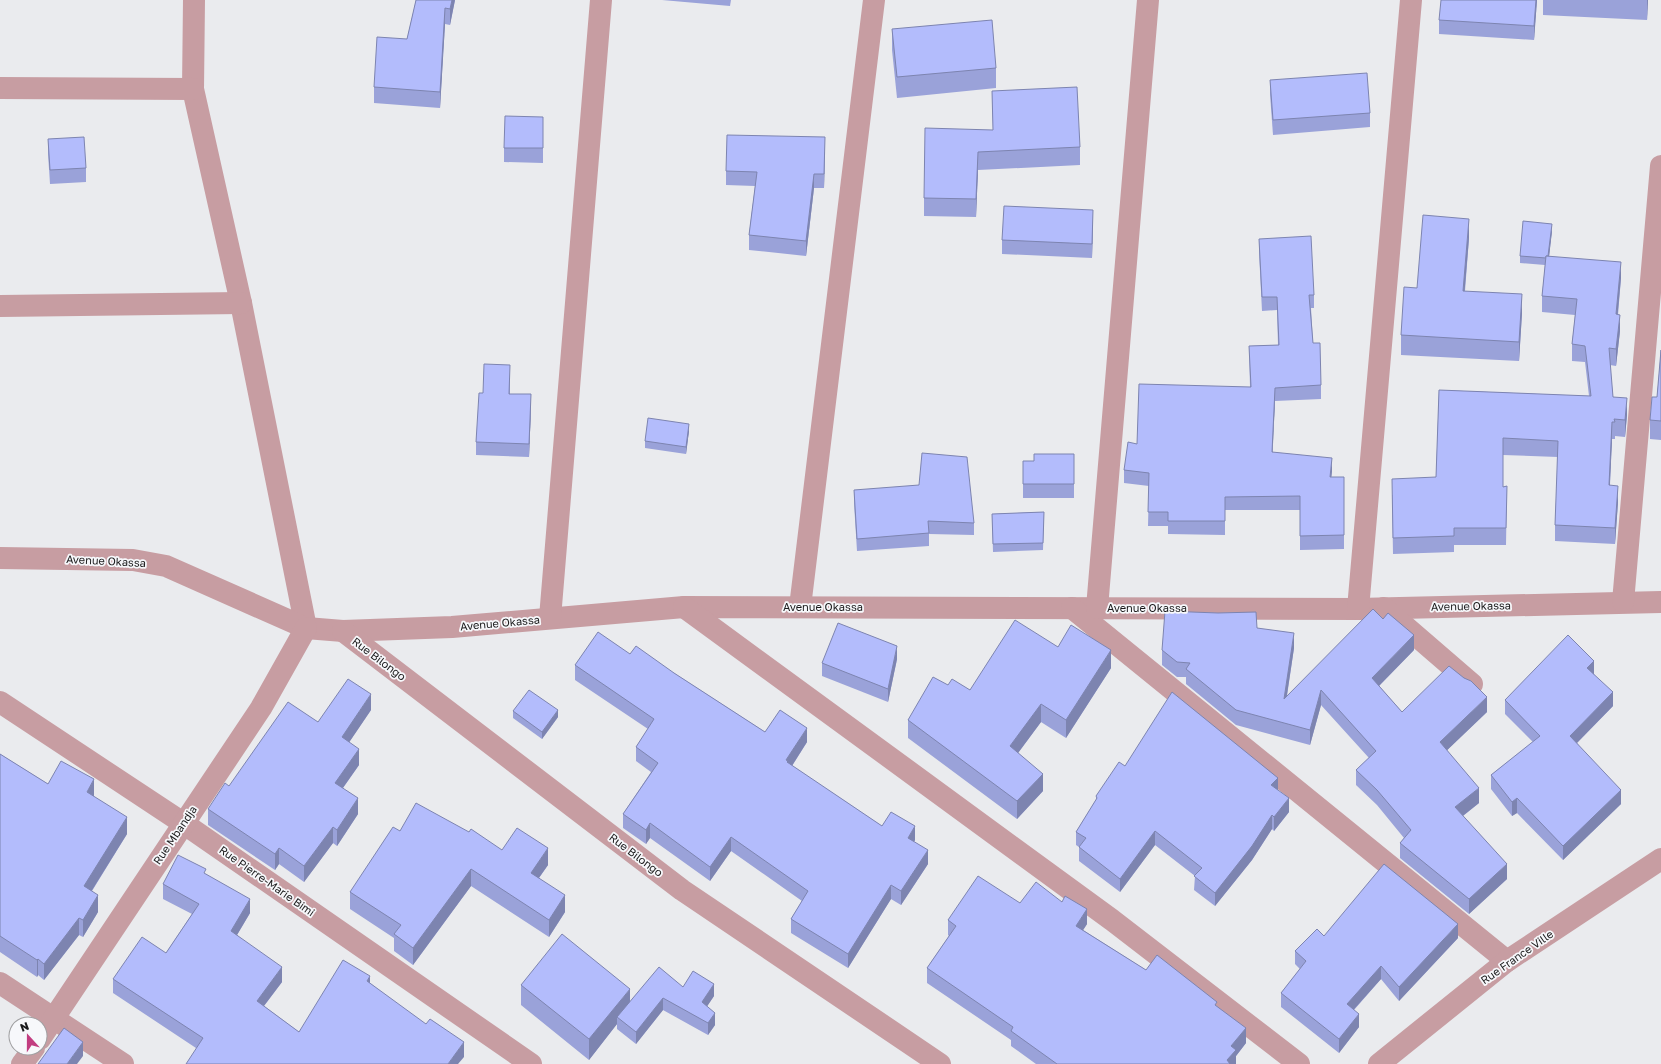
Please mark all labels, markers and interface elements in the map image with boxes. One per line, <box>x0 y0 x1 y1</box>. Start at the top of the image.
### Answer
street label: Avenue Okassa <box>66 552 146 569</box>
street label: Avenue Okassa <box>1431 598 1511 613</box>
street label: Avenue Okassa <box>783 600 863 613</box>
street label: Avenue Okassa <box>1107 601 1187 614</box>
street label: Avenue Okassa <box>460 613 540 632</box>
street label: Rue Bilongo <box>350 634 409 683</box>
street label: Rue Mbandja <box>150 803 199 867</box>
street label: Rue Bilongo <box>607 830 666 879</box>
street label: Rue Pierre-Marie Bimi <box>217 843 318 919</box>
street label: Rue France Ville <box>1478 927 1555 986</box>
north arrow <box>8 1016 48 1056</box>
text: N <box>18 1019 30 1034</box>

